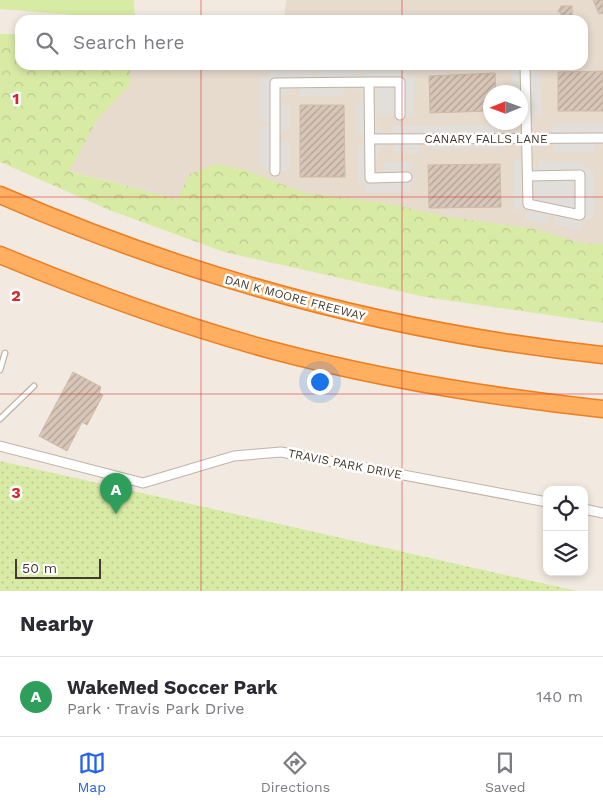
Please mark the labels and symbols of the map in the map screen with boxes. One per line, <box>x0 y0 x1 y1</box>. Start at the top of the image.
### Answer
north arrow <box>483 85 528 130</box>
text: 1 <box>13 89 19 108</box>
street label: CANARY FALLS LANE <box>424 132 548 146</box>
street label: DAN K MOORE FREEWAY <box>223 273 367 324</box>
text: 2 <box>11 286 21 305</box>
your location <box>307 369 333 395</box>
street label: TRAVIS PARK DRIVE <box>287 446 403 482</box>
pin: A <box>100 473 132 514</box>
text: 3 <box>11 483 21 502</box>
scale bar <box>15 556 101 579</box>

